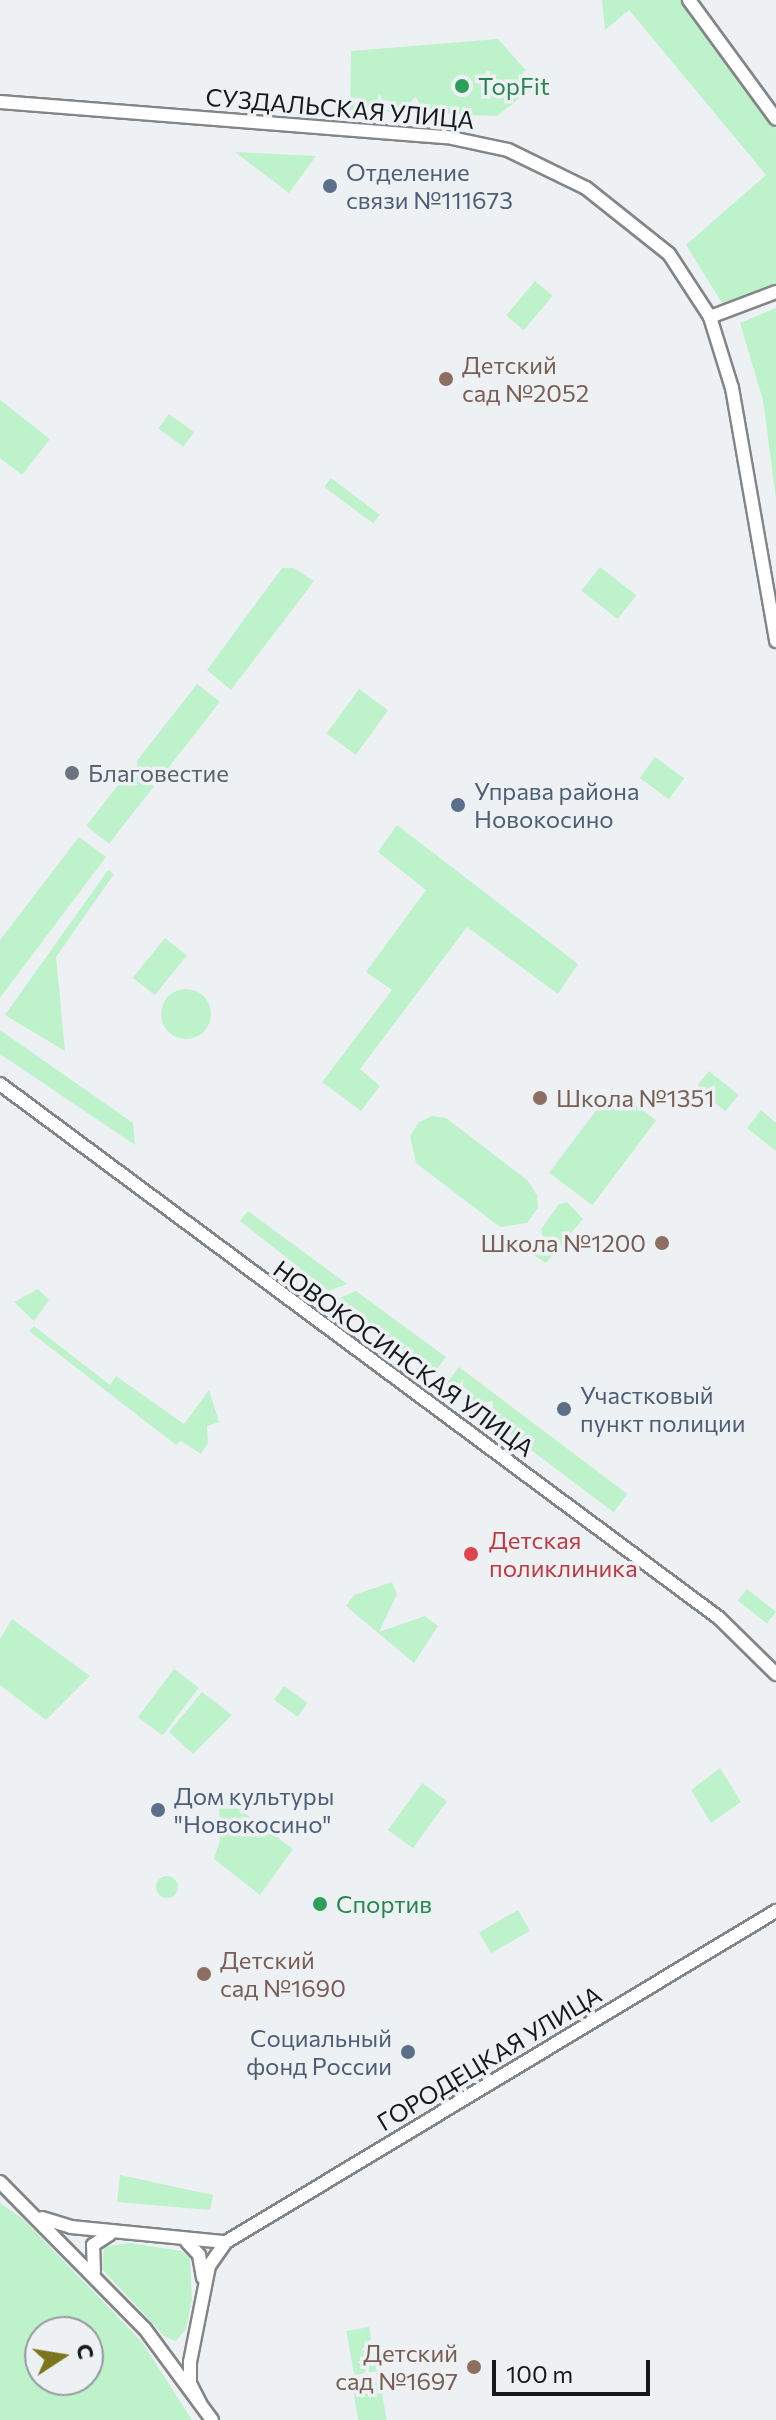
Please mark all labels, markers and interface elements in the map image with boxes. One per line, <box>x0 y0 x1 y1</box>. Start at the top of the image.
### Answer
place label: TopFit <box>478 72 550 100</box>
marker: TopFit <box>453 77 471 95</box>
street label: СУЗДАЛЬСКАЯ УЛИЦА <box>205 82 475 134</box>
place label: Отделение связи №111673 <box>346 158 513 214</box>
marker: Отделение связи №111673 <box>321 177 339 195</box>
place label: Детский сад №2052 <box>462 351 589 407</box>
marker: Детский сад №2052 <box>437 370 455 388</box>
place label: Благовестие <box>88 759 229 787</box>
marker: Благовестие <box>63 764 81 782</box>
place label: Управа района Новокосино <box>474 777 639 833</box>
marker: Управа района Новокосино <box>449 796 467 814</box>
place label: Школа №1351 <box>556 1084 715 1112</box>
marker: Школа №1351 <box>531 1089 549 1107</box>
place label: Школа №1200 <box>481 1229 646 1257</box>
marker: Школа №1200 <box>653 1234 671 1252</box>
street label: НОВОКОСИНСКАЯ УЛИЦА <box>268 1254 540 1462</box>
place label: Участковый пункт полиции <box>580 1381 745 1437</box>
marker: Участковый пункт полиции <box>555 1400 573 1418</box>
place label: Детская поликлиника <box>489 1526 638 1582</box>
marker: Детская поликлиника <box>460 1543 482 1565</box>
place label: Дом культуры "Новокосино" <box>174 1782 334 1838</box>
marker: Дом культуры "Новокосино" <box>149 1801 167 1819</box>
place label: Спортив <box>336 1890 432 1918</box>
marker: Спортив <box>311 1895 329 1913</box>
place label: Детский сад №1690 <box>220 1946 346 2002</box>
marker: Детский сад №1690 <box>195 1965 213 1983</box>
street label: ГОРОДЕЦКАЯ УЛИЦА <box>372 1980 606 2136</box>
place label: Социальный фонд России <box>246 2024 392 2080</box>
marker: Социальный фонд России <box>399 2043 417 2061</box>
north arrow <box>24 2316 104 2396</box>
place label: Детский сад №1697 <box>335 2339 458 2395</box>
text: С <box>71 2341 101 2361</box>
scale bar <box>496 2344 654 2394</box>
marker: Детский сад №1697 <box>465 2358 483 2376</box>
text: 100 m <box>506 2359 573 2388</box>

